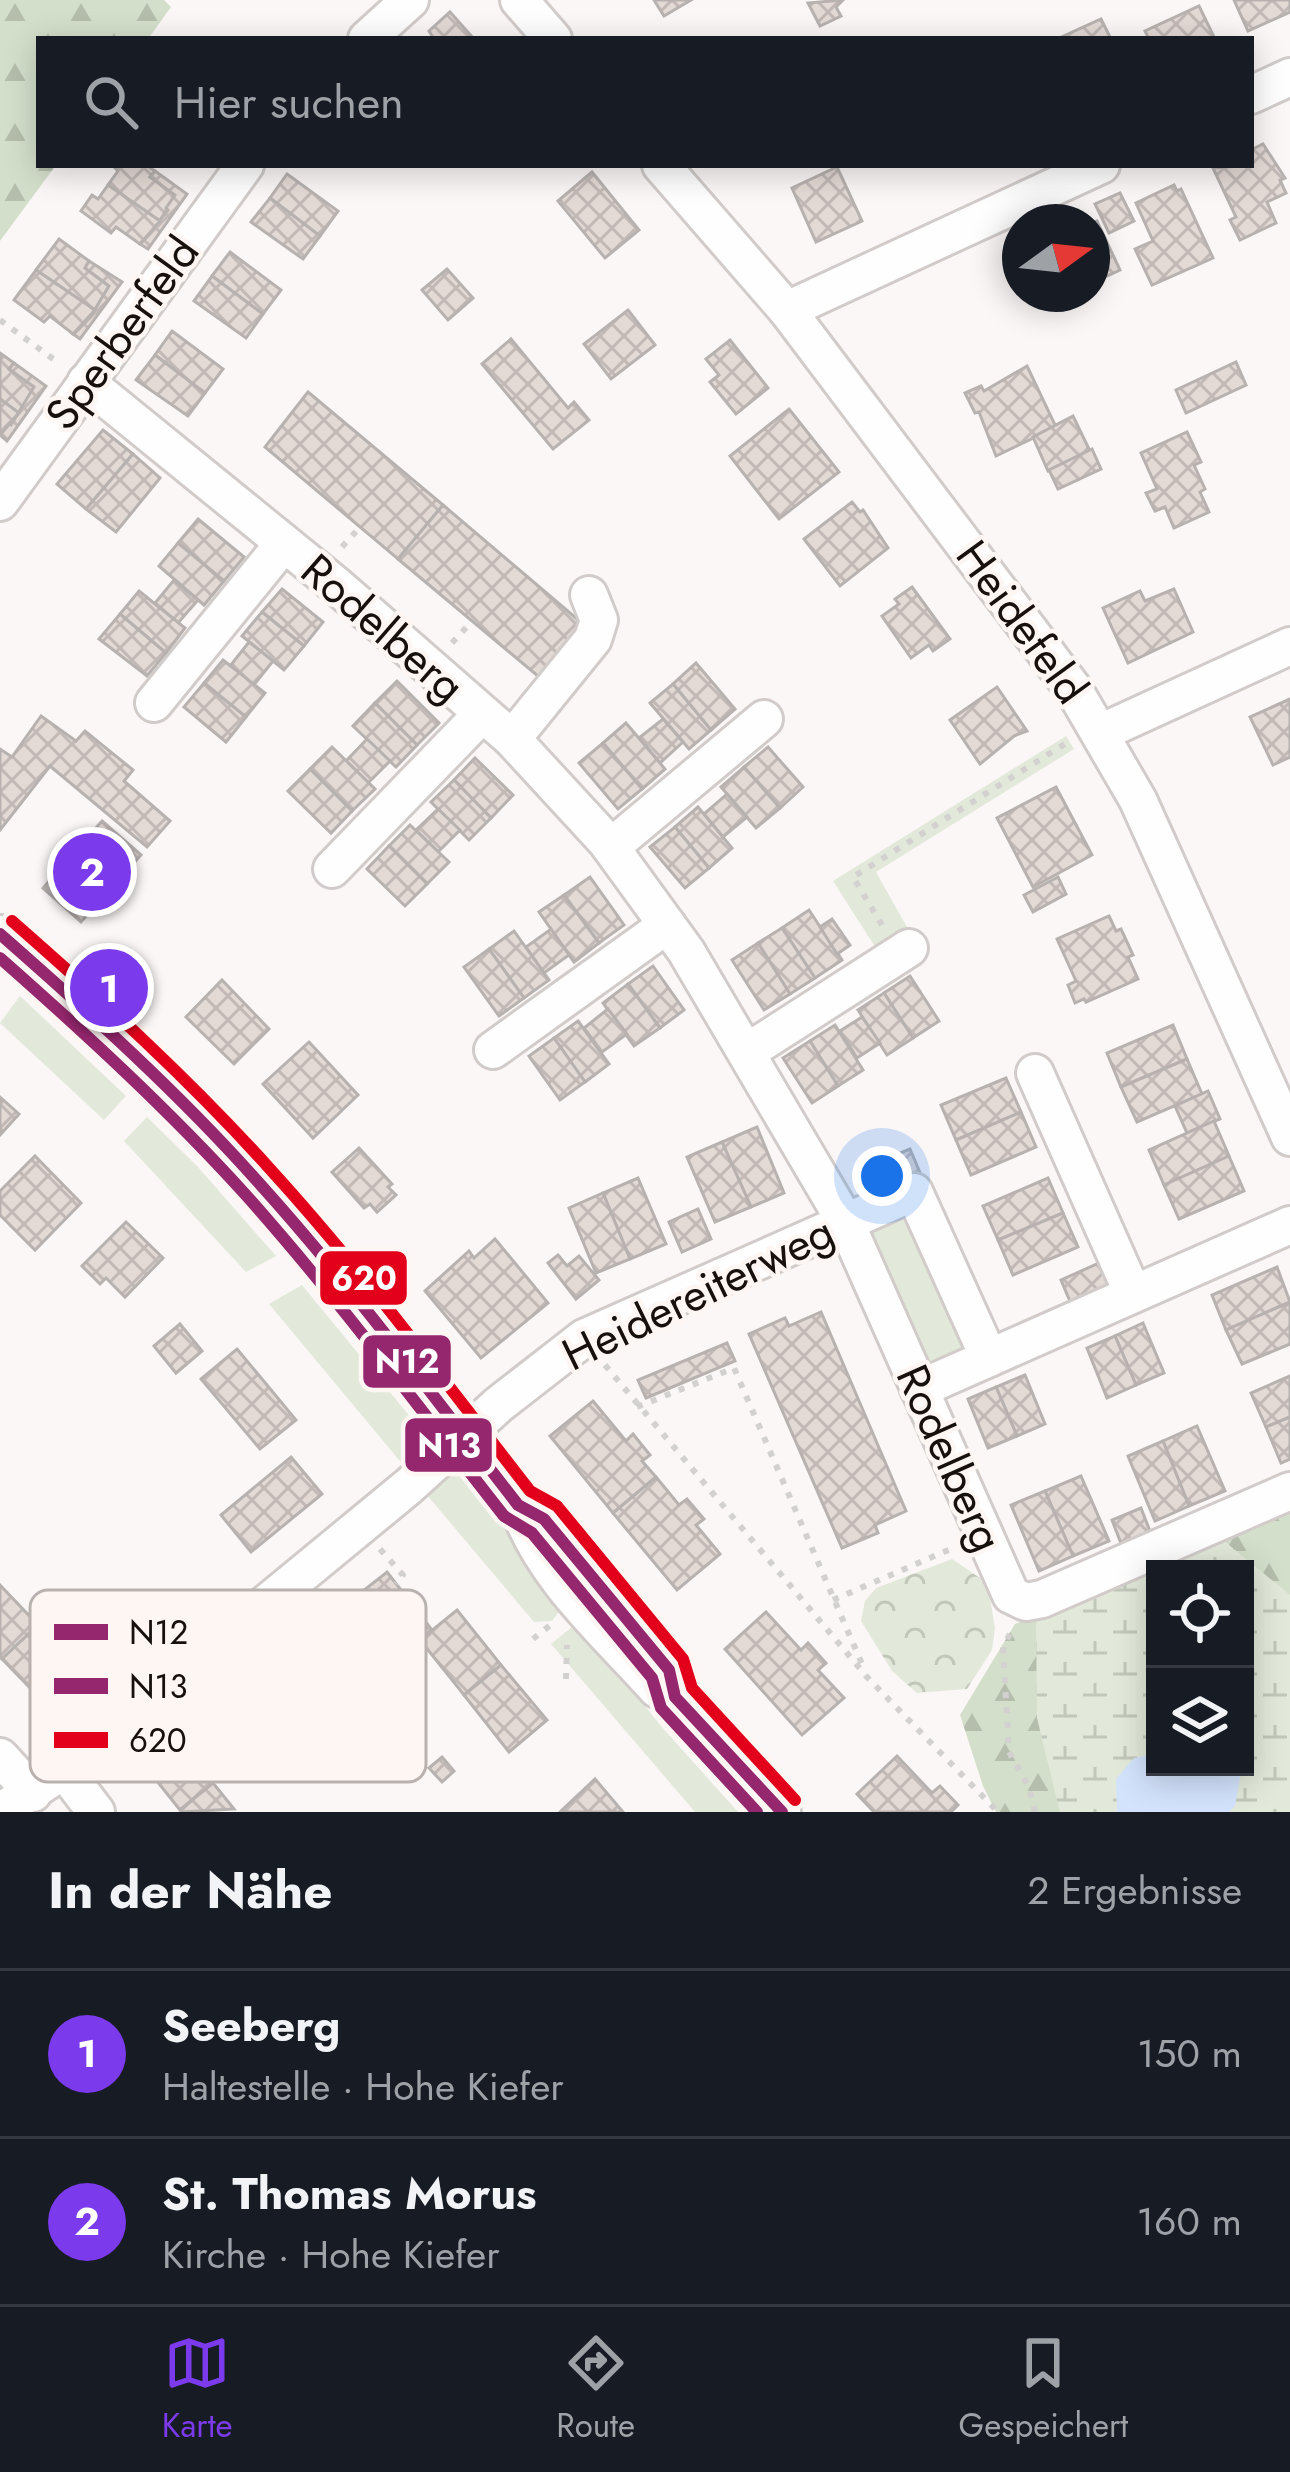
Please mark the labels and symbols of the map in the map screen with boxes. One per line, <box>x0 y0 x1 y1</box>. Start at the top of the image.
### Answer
north arrow <box>1002 204 1110 312</box>
street label: Sperberfeld <box>30 223 214 443</box>
street label: Heidefeld <box>940 527 1104 717</box>
street label: Rodelberg <box>287 538 479 718</box>
pin: 2 <box>53 827 131 917</box>
pin: 1 <box>70 943 148 1033</box>
your location <box>852 1146 912 1206</box>
street label: Heidereiterweg <box>551 1199 845 1387</box>
line badge: 620 <box>318 1249 409 1307</box>
text: 620 <box>331 1255 397 1302</box>
line badge: N12 <box>361 1333 453 1390</box>
text: N12 <box>375 1338 439 1385</box>
street label: Rodelberg <box>880 1354 1020 1562</box>
line badge: N13 <box>403 1416 494 1474</box>
text: N13 <box>417 1422 481 1469</box>
legend <box>30 1590 426 1782</box>
text: N12 <box>129 1609 188 1656</box>
text: N13 <box>129 1663 187 1710</box>
text: 620 <box>129 1717 187 1764</box>

